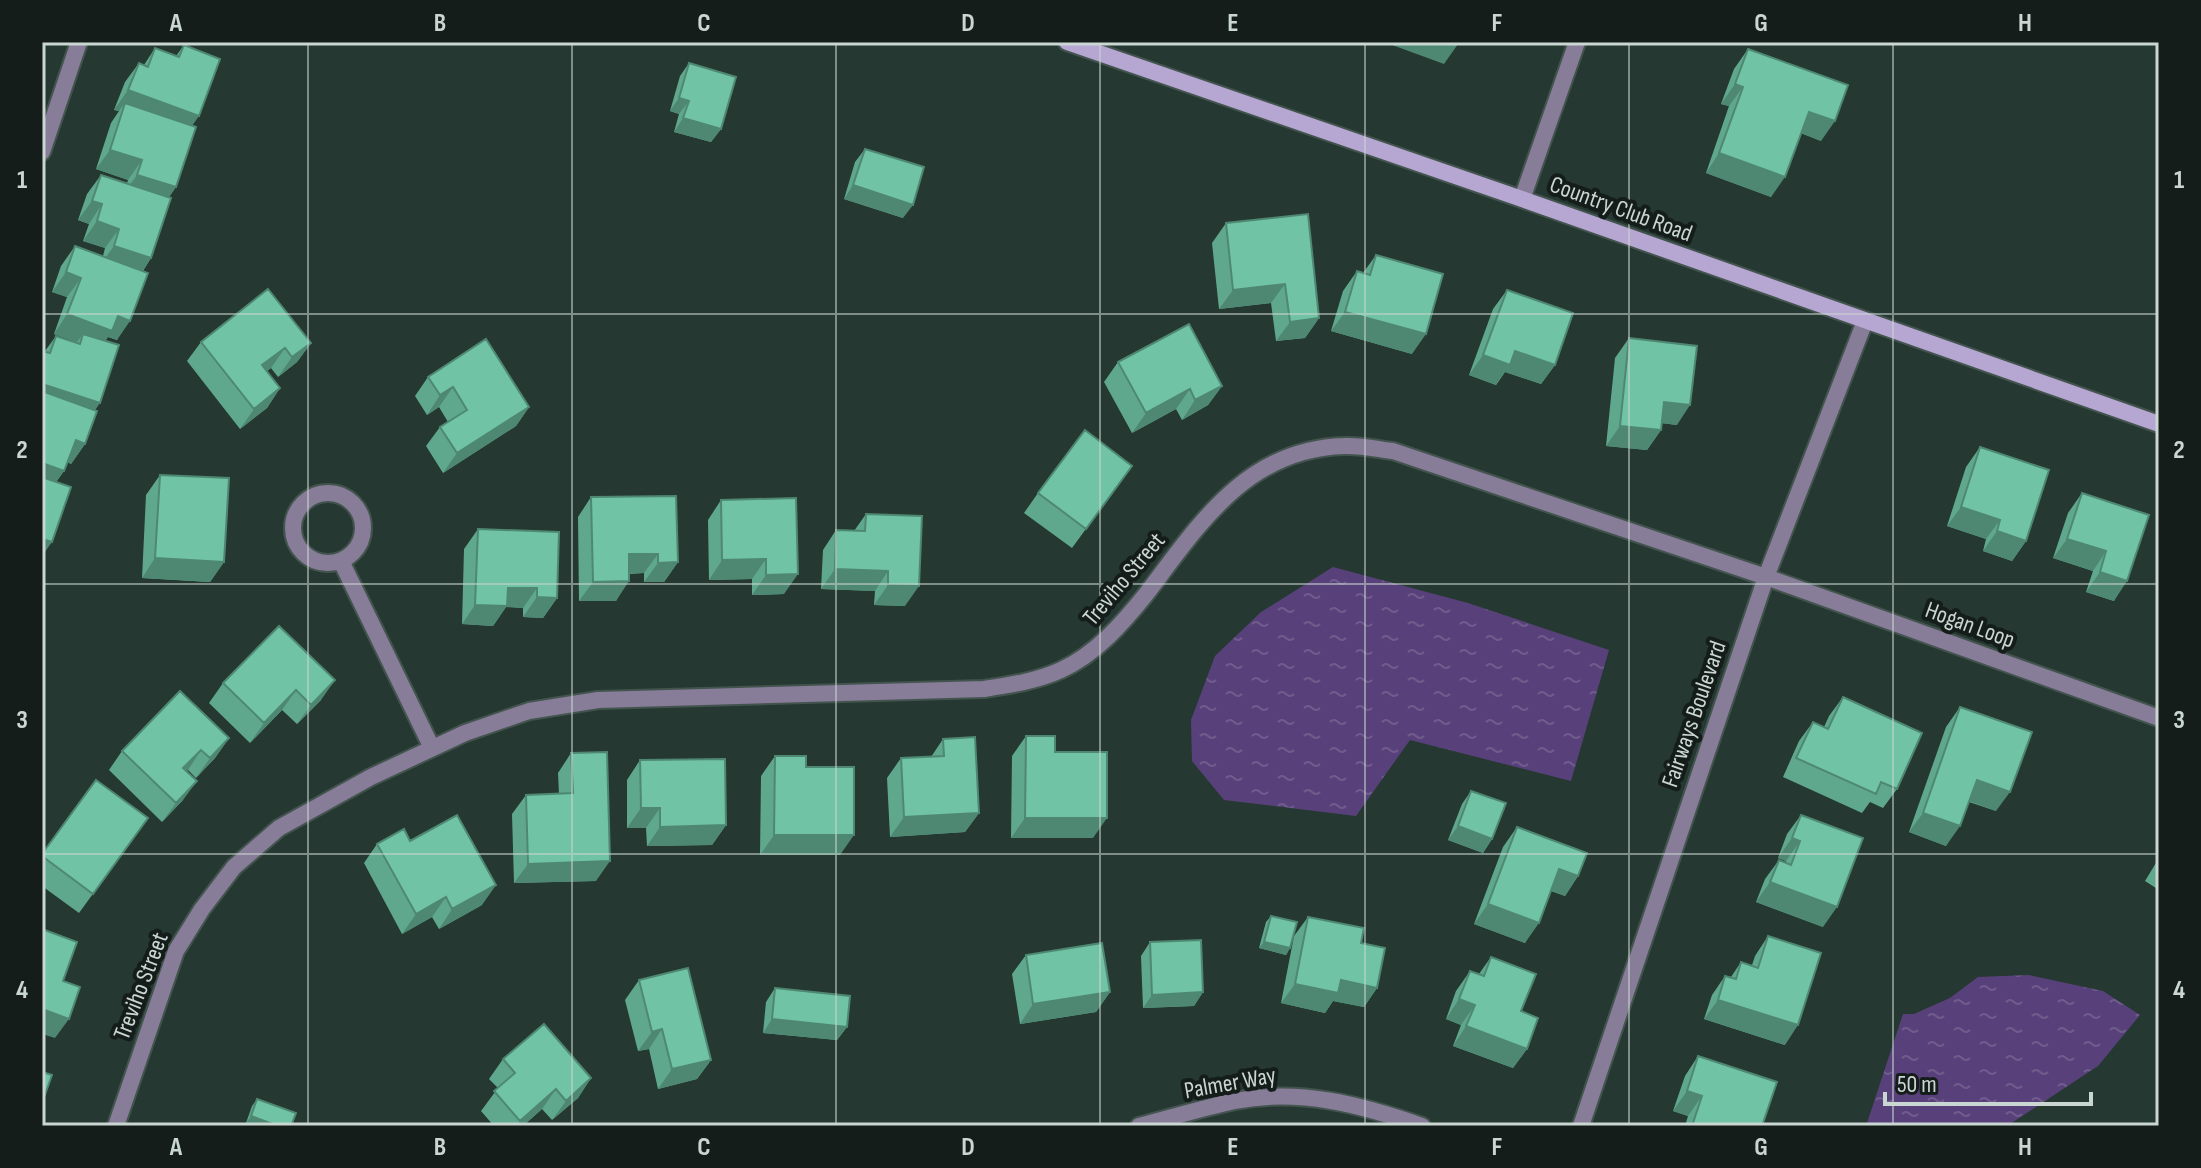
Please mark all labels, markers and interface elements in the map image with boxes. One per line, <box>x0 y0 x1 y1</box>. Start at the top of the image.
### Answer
text: A <box>169 8 183 39</box>
text: B <box>434 8 446 39</box>
text: C <box>697 8 711 39</box>
text: D <box>961 8 975 39</box>
text: E <box>1227 8 1239 39</box>
text: F <box>1492 8 1503 39</box>
text: G <box>1754 8 1768 39</box>
text: H <box>2018 8 2032 39</box>
text: 1 <box>17 165 27 196</box>
text: 1 <box>2174 165 2184 196</box>
street label: Country Club Road <box>1546 170 1696 248</box>
text: 2 <box>16 435 28 466</box>
text: 2 <box>2173 435 2185 466</box>
street label: Treviho Street <box>1077 527 1171 631</box>
street label: Hogan Loop <box>1921 595 2019 655</box>
street label: Fairways Boulevard <box>1655 637 1733 791</box>
text: 3 <box>16 705 28 736</box>
text: 3 <box>2173 705 2185 736</box>
street label: Treviho Street <box>107 928 175 1044</box>
text: 4 <box>16 975 28 1006</box>
text: 4 <box>2173 975 2185 1006</box>
scale bar <box>1885 1056 2091 1106</box>
street label: Palmer Way <box>1182 1061 1278 1105</box>
text: 50 m <box>1897 1070 1937 1099</box>
text: A <box>169 1132 183 1163</box>
text: B <box>434 1132 446 1163</box>
text: C <box>697 1132 711 1163</box>
text: D <box>961 1132 975 1163</box>
text: E <box>1227 1132 1239 1163</box>
text: F <box>1492 1132 1503 1163</box>
text: G <box>1754 1132 1768 1163</box>
text: H <box>2018 1132 2032 1163</box>

